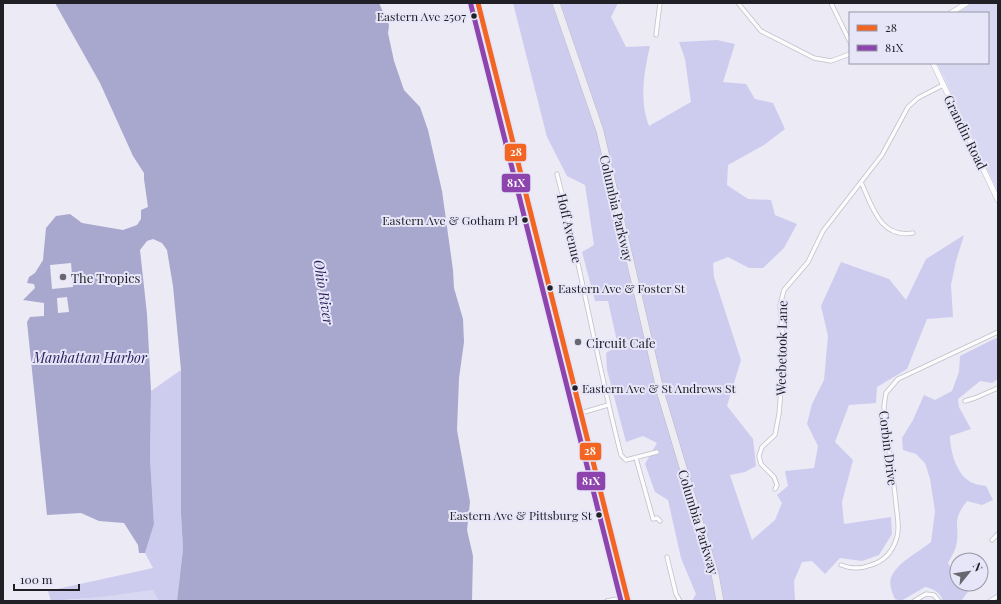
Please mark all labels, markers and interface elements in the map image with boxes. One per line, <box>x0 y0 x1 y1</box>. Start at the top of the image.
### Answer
place label: Eastern Ave 2507 <box>377 8 466 24</box>
marker: Eastern Ave 2507 <box>469 11 479 21</box>
legend <box>849 12 989 64</box>
text: 28 <box>885 19 897 35</box>
text: 81X <box>885 39 904 55</box>
street label: Grandin Road <box>941 92 992 173</box>
line badge: 28 <box>504 143 527 162</box>
text: 28 <box>510 144 522 159</box>
street label: Columbia Parkway <box>596 153 638 263</box>
line badge: 81X <box>501 173 531 193</box>
text: 81X <box>507 175 525 190</box>
street label: Hoff Avenue <box>554 192 586 265</box>
place label: Eastern Ave & Gotham Pl <box>382 212 519 228</box>
marker: Eastern Ave & Gotham Pl <box>520 215 530 225</box>
water label: Ohio River <box>310 258 339 327</box>
place label: The Tropics <box>71 269 141 286</box>
marker: The Tropics <box>58 272 68 282</box>
place label: Eastern Ave & Foster St <box>558 280 686 296</box>
marker: Eastern Ave & Foster St <box>545 283 555 293</box>
street label: Weebetook Lane <box>772 300 790 397</box>
place label: Circuit Cafe <box>586 334 656 351</box>
marker: Circuit Cafe <box>573 337 583 347</box>
water label: Manhattan Harbor <box>32 348 148 367</box>
place label: Eastern Ave & St Andrews St <box>582 380 736 396</box>
marker: Eastern Ave & St Andrews St <box>570 383 580 393</box>
street label: Corbin Drive <box>876 409 902 487</box>
line badge: 28 <box>579 442 602 461</box>
text: 28 <box>584 443 596 458</box>
street label: Columbia Parkway <box>675 467 723 577</box>
line badge: 81X <box>576 471 606 491</box>
text: 81X <box>582 473 600 488</box>
place label: Eastern Ave & Pittsburg St <box>449 507 593 523</box>
marker: Eastern Ave & Pittsburg St <box>594 510 604 520</box>
north arrow <box>949 552 989 592</box>
text: N <box>970 560 987 574</box>
scale bar <box>14 566 79 592</box>
text: 100 m <box>20 571 53 587</box>

